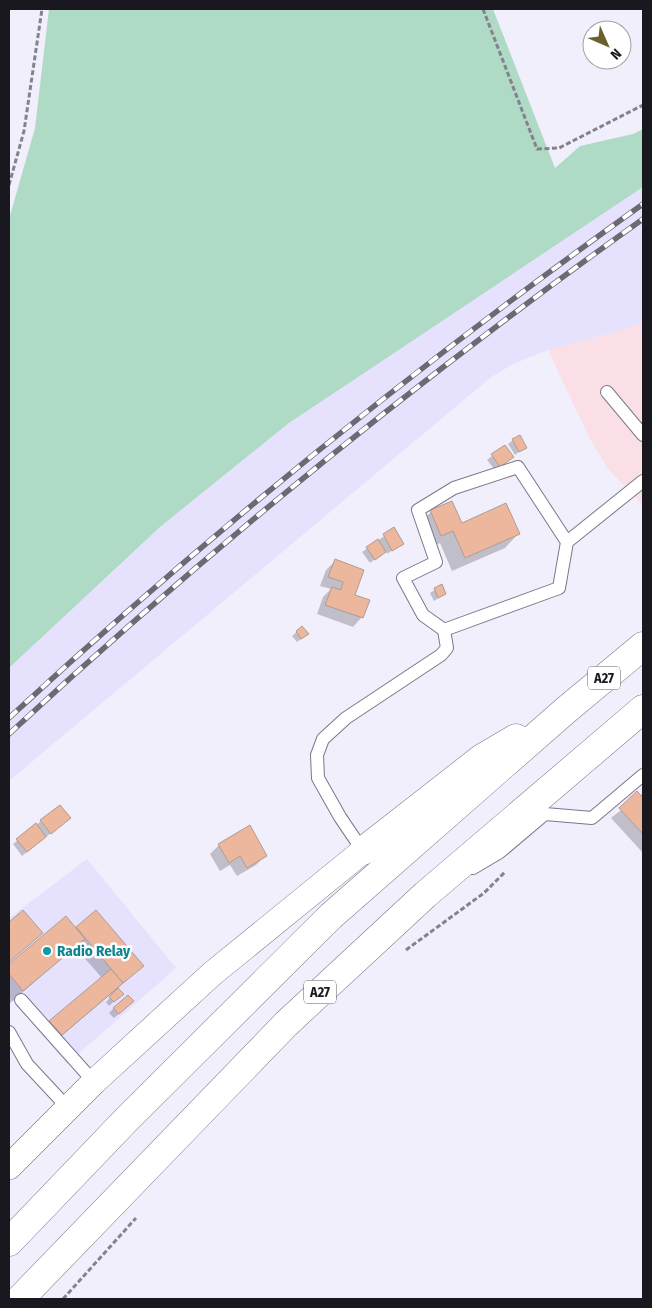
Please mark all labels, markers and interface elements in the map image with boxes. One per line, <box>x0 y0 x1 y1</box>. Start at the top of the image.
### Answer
north arrow <box>582 20 632 70</box>
text: N <box>607 45 625 63</box>
road number: A27 <box>588 666 620 690</box>
place label: Radio Relay <box>57 942 131 960</box>
marker: Radio Relay <box>41 945 53 957</box>
road number: A27 <box>304 980 336 1004</box>

